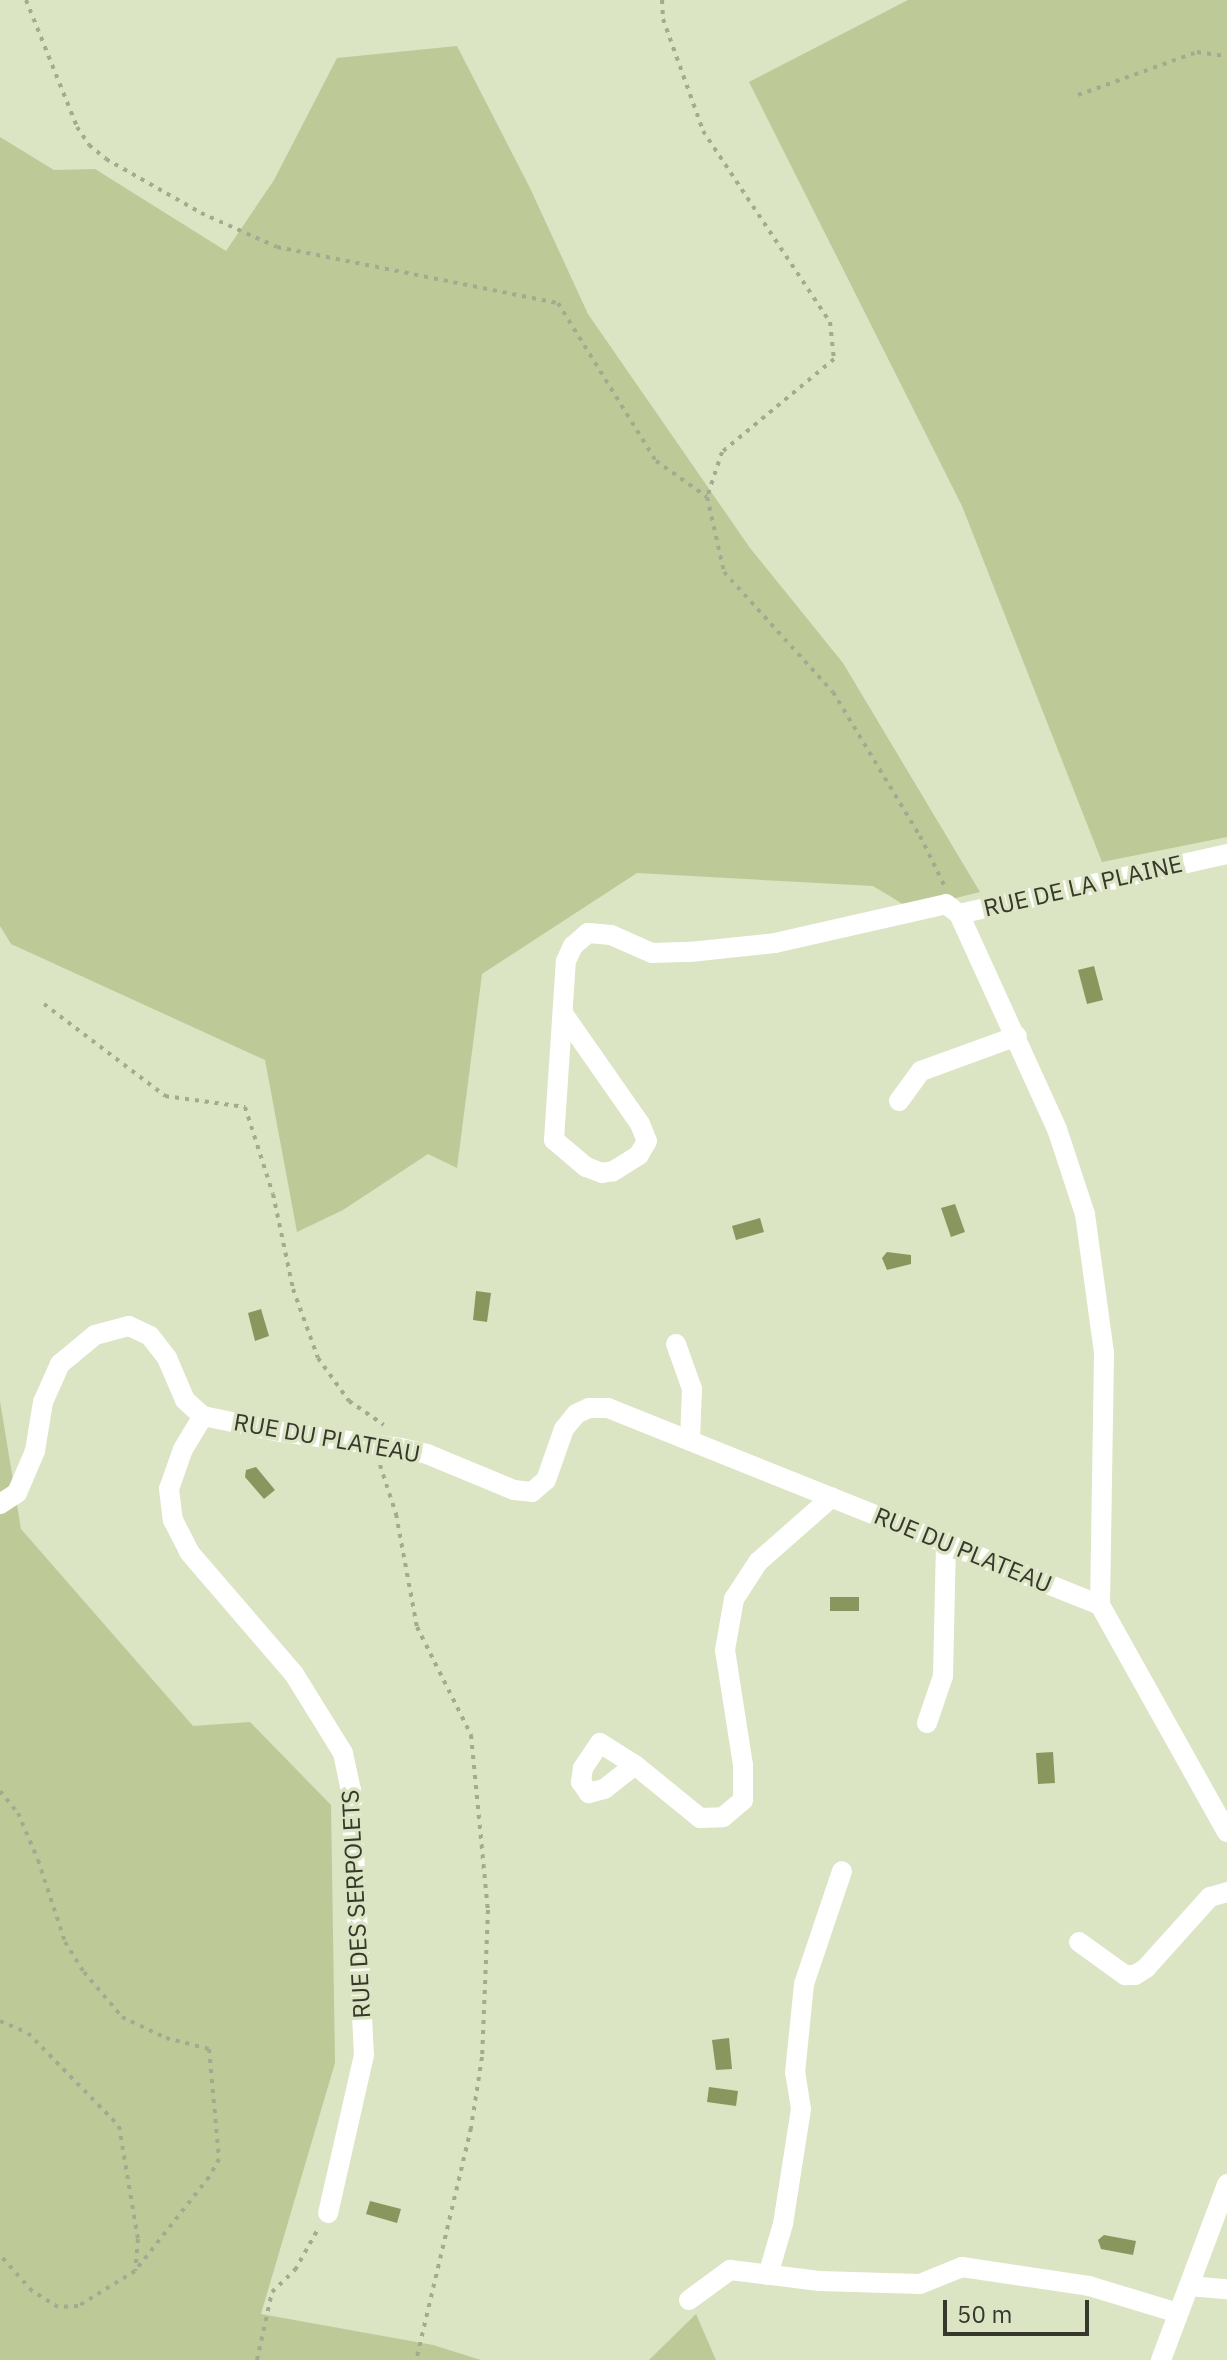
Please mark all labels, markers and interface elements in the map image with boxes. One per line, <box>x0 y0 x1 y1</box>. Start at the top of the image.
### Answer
street label: RUE DE LA PLAINE <box>981 849 1185 923</box>
street label: RUE DU PLATEAU <box>231 1407 423 1469</box>
street label: RUE DU PLATEAU <box>870 1501 1056 1599</box>
street label: RUE DES SERPOLETS <box>336 1789 376 2019</box>
scale bar <box>947 2284 1093 2334</box>
text: 50 m <box>957 2298 1012 2330</box>

